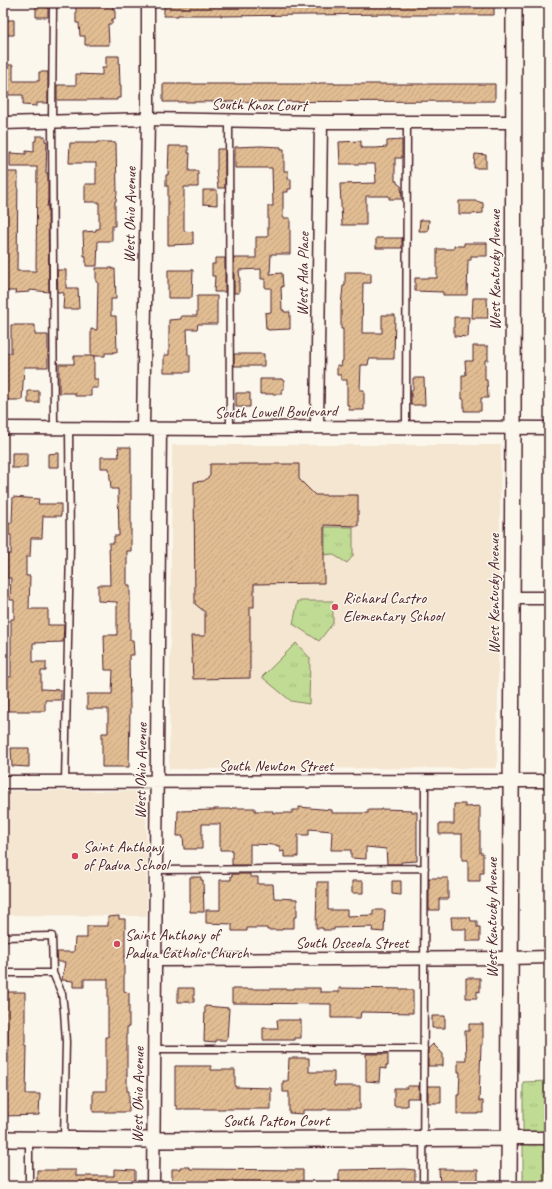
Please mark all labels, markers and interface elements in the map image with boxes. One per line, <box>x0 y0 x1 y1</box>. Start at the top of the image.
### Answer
street label: South Knox Court <box>211 94 310 116</box>
street label: West Ohio Avenue <box>119 165 141 263</box>
street label: West Kentucky Avenue <box>485 208 505 330</box>
street label: West Ada Place <box>292 230 314 316</box>
street label: South Lowell Boulevard <box>215 401 340 423</box>
street label: West Kentucky Avenue <box>484 532 504 654</box>
place label: Richard Castro Elementary School <box>343 588 446 626</box>
marker: Richard Castro Elementary School <box>330 602 340 612</box>
street label: West Ohio Avenue <box>130 721 152 819</box>
street label: South Newton Street <box>219 756 335 776</box>
place label: Saint Anthony of Padua School <box>83 837 172 875</box>
marker: Saint Anthony of Padua School <box>70 851 80 861</box>
street label: West Kentucky Avenue <box>482 856 502 978</box>
place label: Saint Anthony of Padua Catholic Church <box>125 925 250 963</box>
street label: South Osceola Street <box>295 933 410 953</box>
marker: Saint Anthony of Padua Catholic Church <box>112 939 122 949</box>
street label: West Ohio Avenue <box>127 1045 149 1143</box>
street label: South Patton Court <box>223 1111 331 1131</box>

